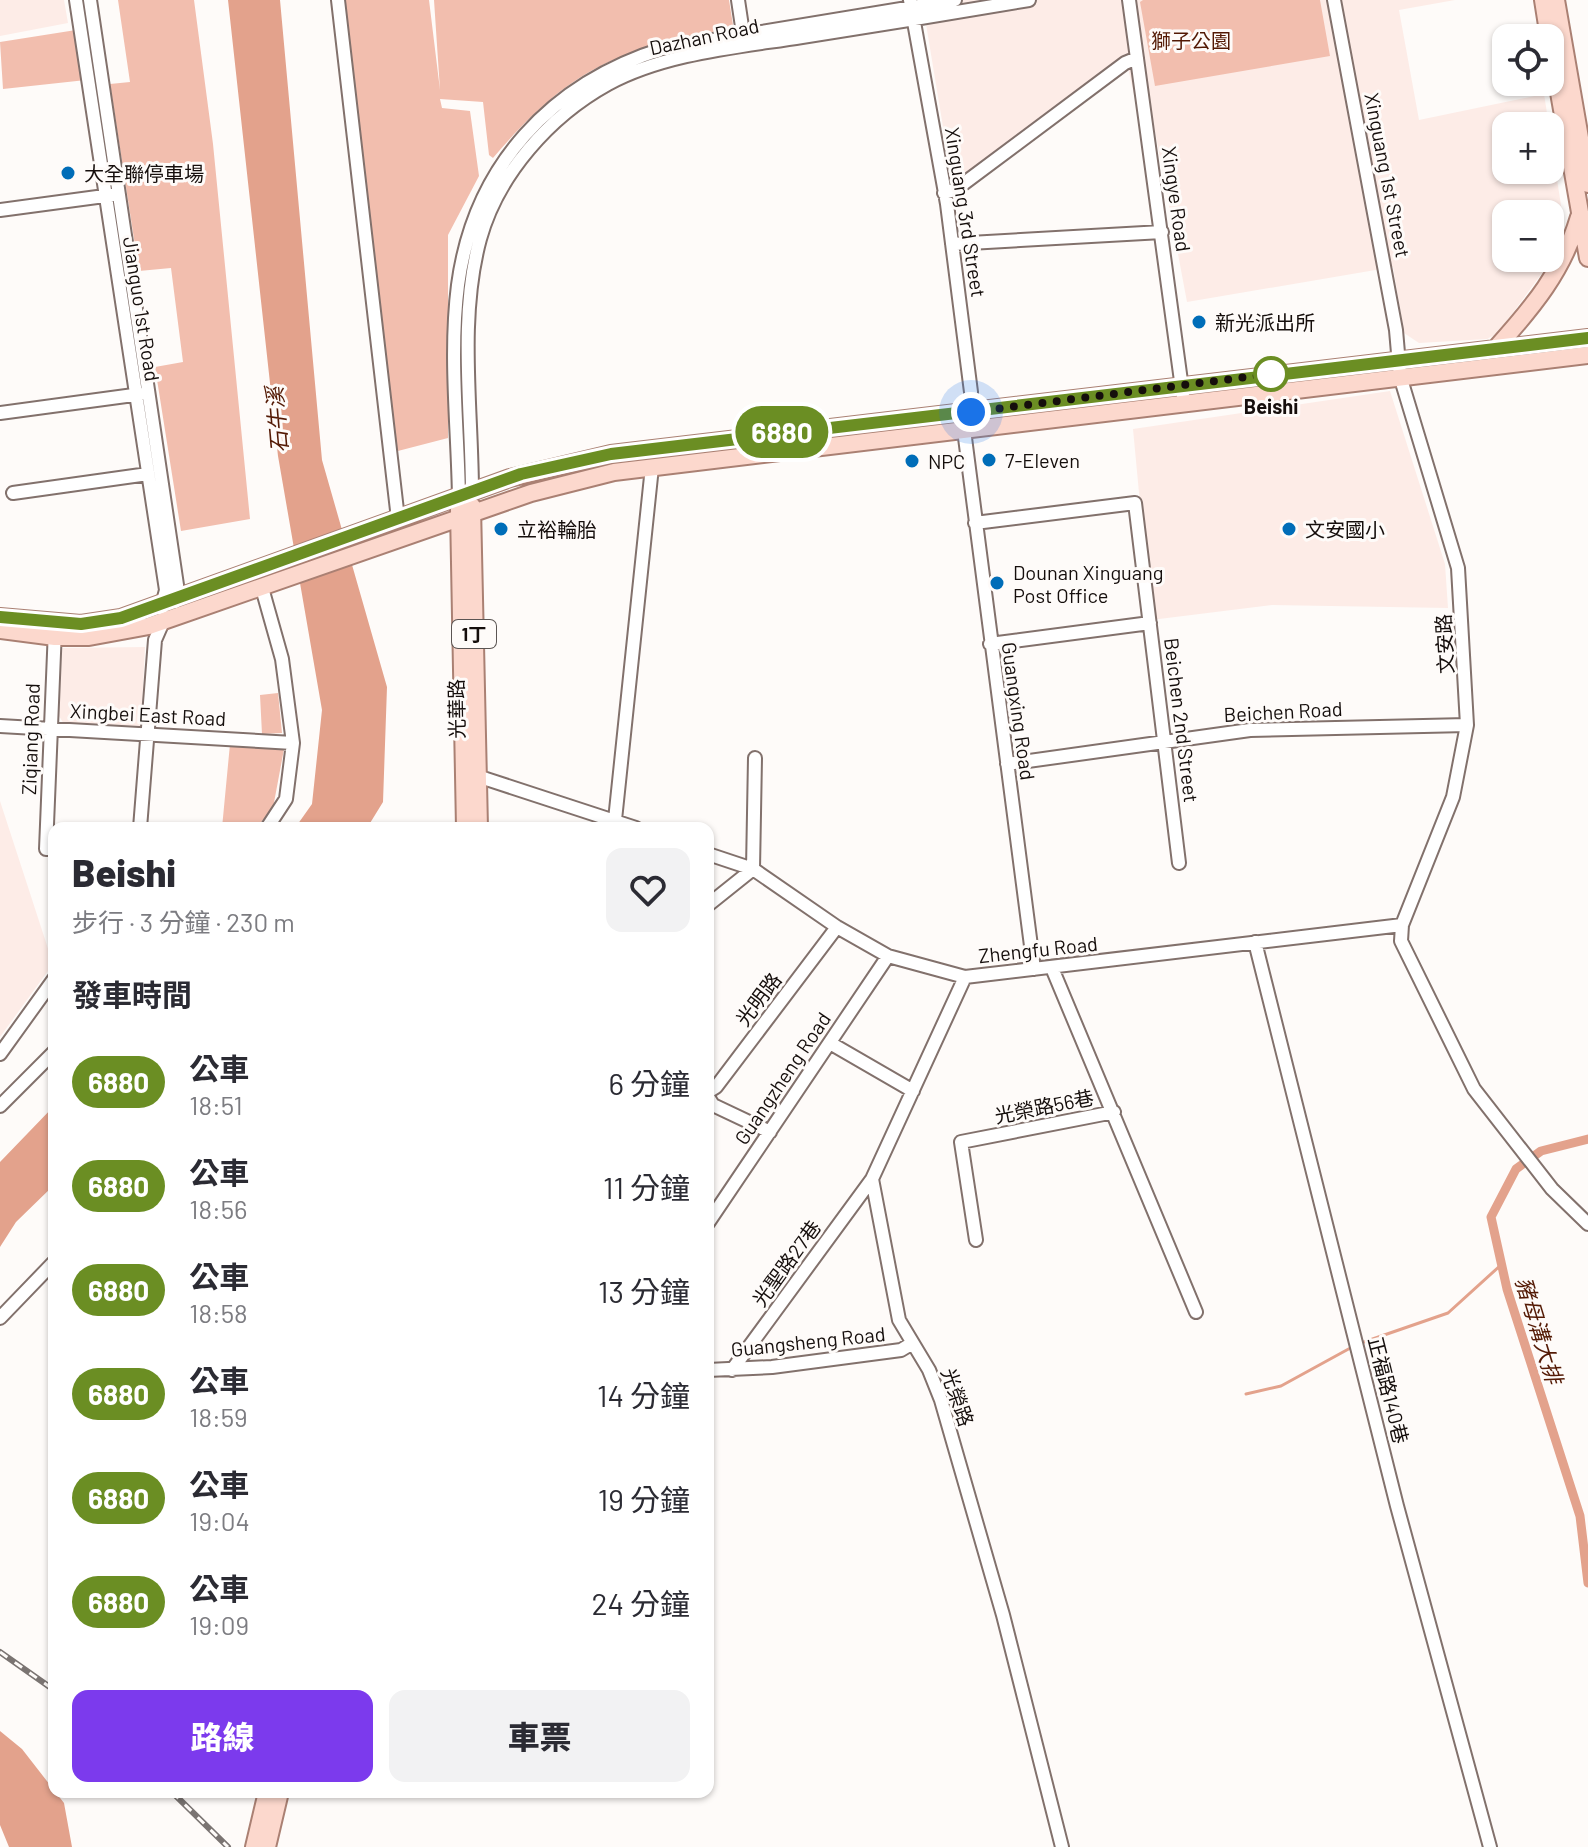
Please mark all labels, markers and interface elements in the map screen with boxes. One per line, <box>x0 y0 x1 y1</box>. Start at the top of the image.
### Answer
street label: Dazhan Road <box>647 13 761 59</box>
map controls <box>1492 24 1564 272</box>
button: locate <box>1492 24 1564 96</box>
park label: 獅子公園 <box>1151 28 1231 52</box>
street label: Xinguang 1st Street <box>1360 91 1416 259</box>
button: + <box>1492 112 1564 184</box>
street label: Xinguang 3rd Street <box>941 125 991 299</box>
street label: Xingye Road <box>1158 145 1196 253</box>
place label: 大全聯停車場 <box>84 161 204 185</box>
marker: 大全聯停車場 <box>59 164 77 182</box>
button: − <box>1492 200 1564 272</box>
street label: Jianguo 1st Road <box>119 235 165 383</box>
place label: 新光派出所 <box>1215 310 1315 334</box>
marker: 新光派出所 <box>1190 313 1208 331</box>
marker: Beishi <box>1254 357 1288 391</box>
water label: 石牛溪 <box>260 383 292 454</box>
your location <box>951 392 991 432</box>
place label: Beishi <box>1244 394 1298 418</box>
line badge: 6880 <box>726 406 838 458</box>
text: 6880 <box>751 415 813 449</box>
place label: 7-Eleven <box>1005 448 1080 472</box>
place label: NPC <box>928 449 965 473</box>
marker: 7-Eleven <box>980 451 998 469</box>
marker: NPC <box>903 452 921 470</box>
place label: 立裕輪胎 <box>517 517 597 541</box>
place label: 文安國小 <box>1305 517 1385 541</box>
marker: 立裕輪胎 <box>492 520 510 538</box>
marker: 文安國小 <box>1280 520 1298 538</box>
place label: Dounan Xinguang Post Office <box>1013 560 1164 607</box>
marker: Dounan Xinguang Post Office <box>988 574 1006 592</box>
street label: 文安路 <box>1430 613 1458 675</box>
road number: 1丁 <box>452 620 496 648</box>
street label: Beichen 2nd Street <box>1160 636 1204 804</box>
street label: Guangxing Road <box>997 640 1041 782</box>
street label: 光華路 <box>443 679 469 739</box>
street label: Ziqiang Road <box>16 683 44 795</box>
street label: Beichen Road <box>1223 696 1343 726</box>
street label: Xingbei East Road <box>69 698 227 730</box>
button: heart <box>606 848 690 932</box>
text: Beishi <box>72 849 176 895</box>
text: 步行 · 3 分鐘 · 230 m <box>72 906 295 937</box>
street label: Zhengfu Road <box>977 931 1099 967</box>
street label: 光明路 <box>730 968 786 1030</box>
text: 發車時間 <box>72 976 192 1012</box>
street label: Guangzheng Road <box>729 1007 835 1149</box>
text: 公車 <box>189 1050 249 1086</box>
text: 6880 <box>88 1065 149 1099</box>
text: 6 分鐘 <box>609 1065 690 1101</box>
street label: 光榮路56巷 <box>992 1085 1096 1127</box>
text: 18:51 <box>189 1089 243 1120</box>
text: 公車 <box>189 1154 249 1190</box>
text: 6880 <box>88 1169 149 1203</box>
text: 11 分鐘 <box>603 1169 690 1205</box>
text: 18:56 <box>189 1193 248 1224</box>
street label: 光聖路27巷 <box>747 1215 825 1311</box>
text: 公車 <box>189 1258 249 1294</box>
text: 6880 <box>88 1273 149 1307</box>
text: 13 分鐘 <box>598 1273 690 1309</box>
water label: 豬母溝大排 <box>1511 1274 1569 1389</box>
text: 18:58 <box>189 1297 248 1328</box>
street label: Guangsheng Road <box>730 1321 886 1361</box>
street label: 正福路140巷 <box>1364 1334 1414 1446</box>
text: 公車 <box>189 1362 249 1398</box>
street label: 光榮路 <box>937 1365 979 1429</box>
text: 6880 <box>88 1377 149 1411</box>
text: 14 分鐘 <box>597 1377 690 1413</box>
text: 18:59 <box>189 1401 248 1432</box>
text: 公車 <box>189 1466 249 1502</box>
text: 6880 <box>88 1481 149 1515</box>
text: 19 分鐘 <box>598 1481 690 1517</box>
text: 19:04 <box>189 1505 250 1536</box>
text: 公車 <box>189 1570 249 1606</box>
text: 6880 <box>88 1585 149 1619</box>
text: 24 分鐘 <box>591 1585 690 1621</box>
text: 19:09 <box>189 1609 249 1640</box>
button: 路線 <box>72 1690 373 1782</box>
button: 車票 <box>389 1690 690 1782</box>

